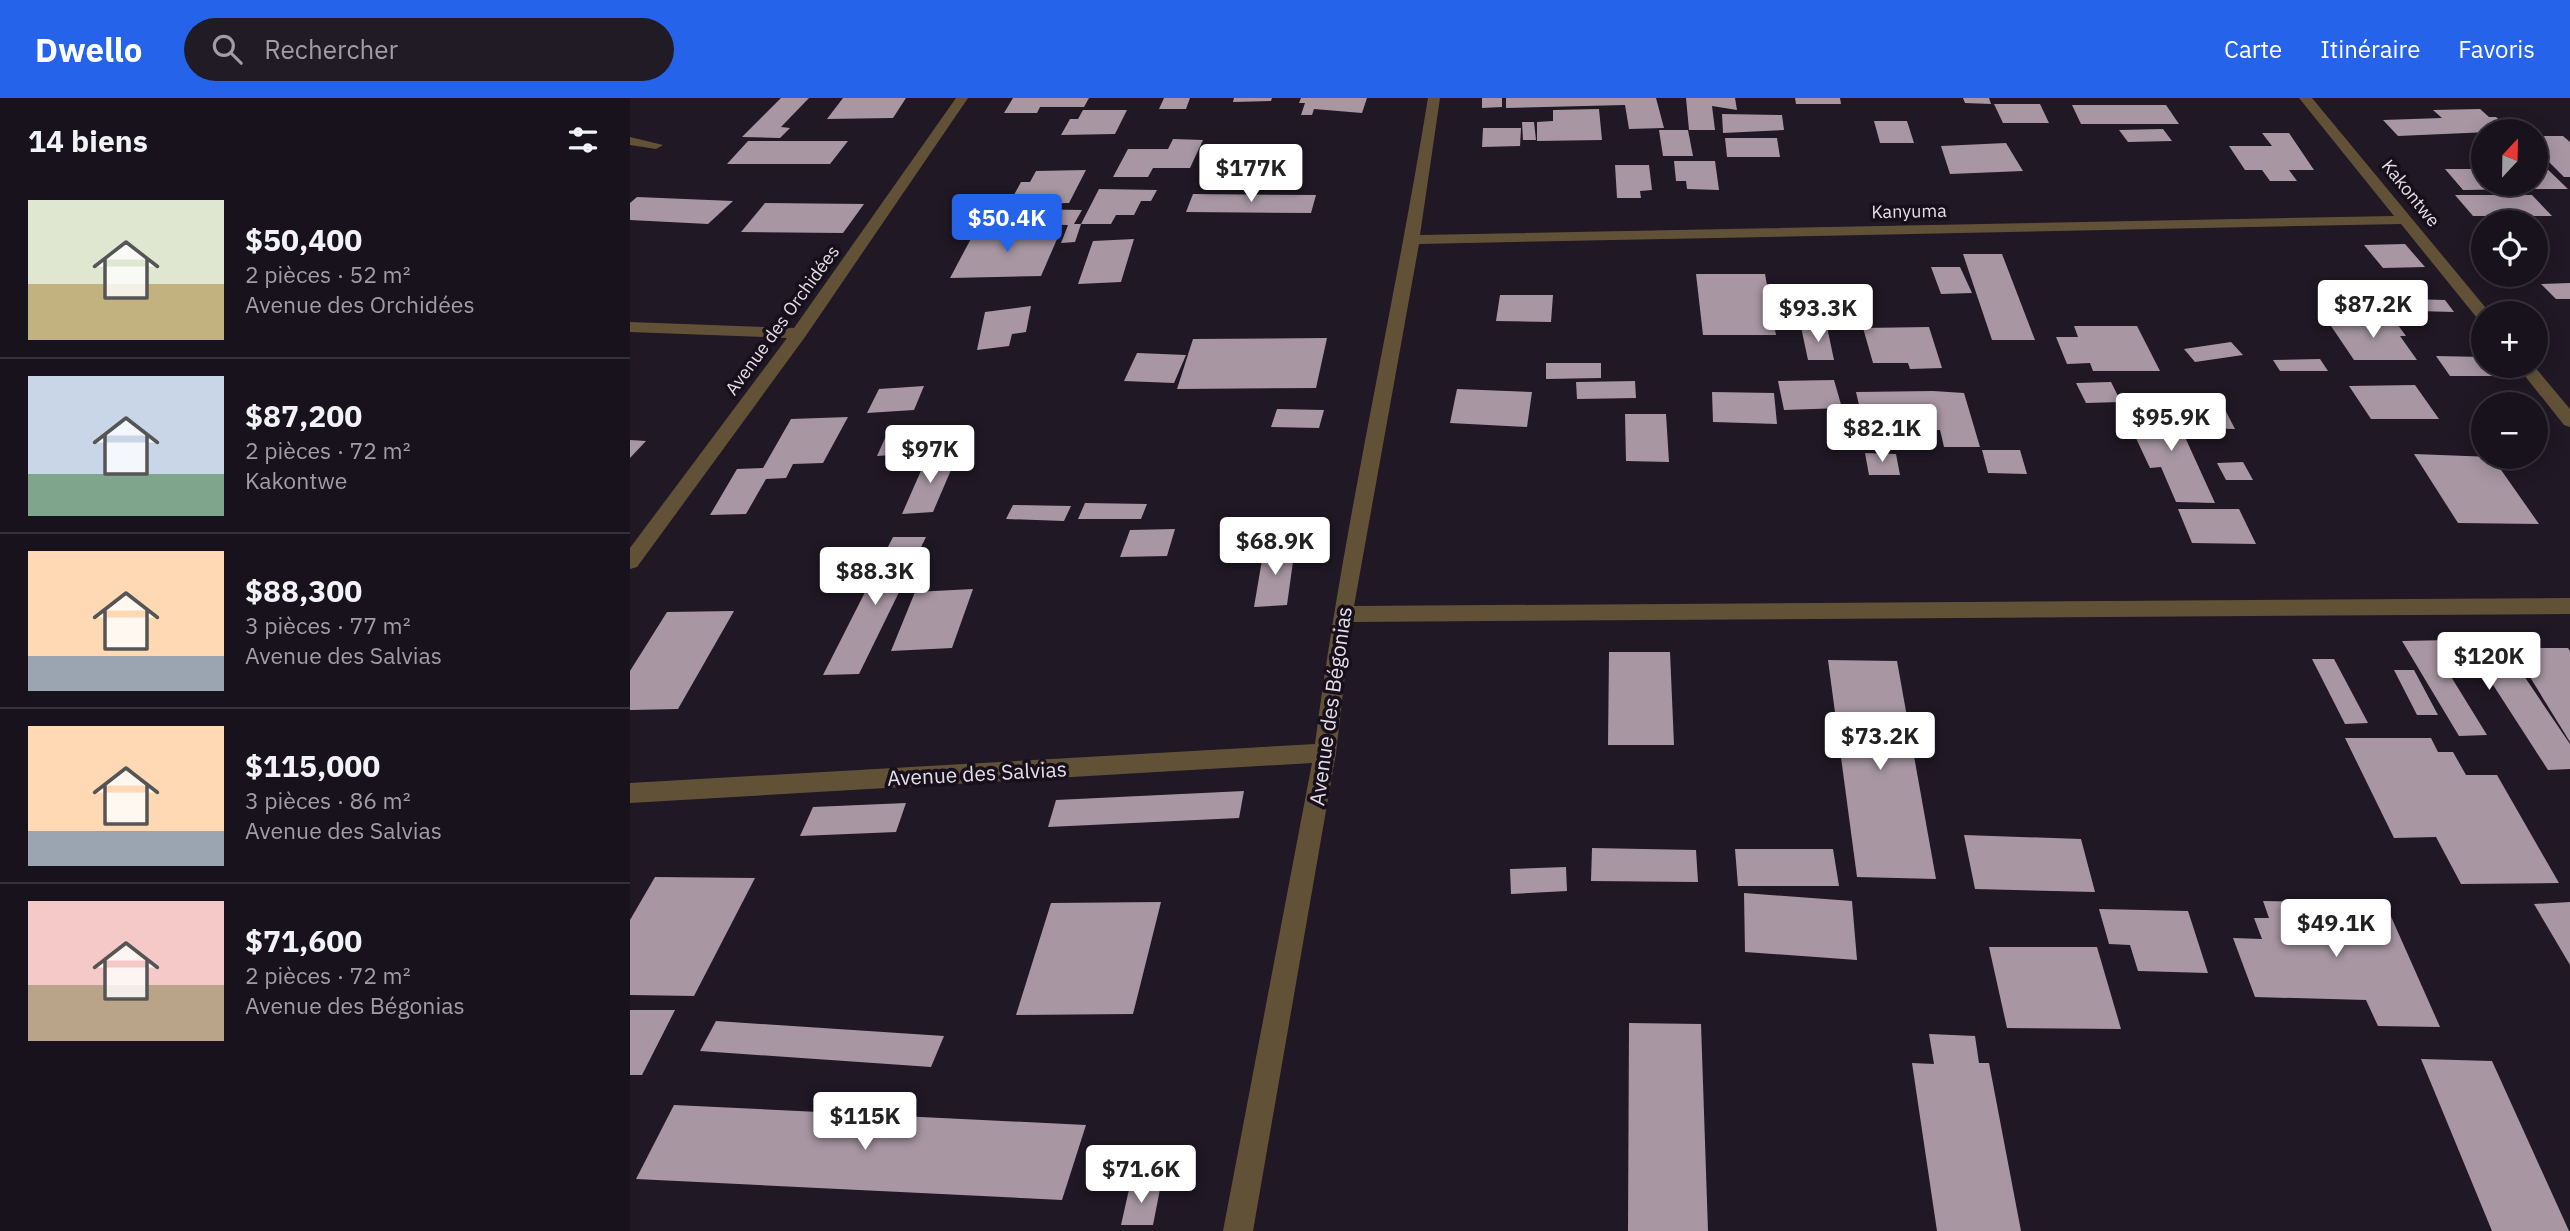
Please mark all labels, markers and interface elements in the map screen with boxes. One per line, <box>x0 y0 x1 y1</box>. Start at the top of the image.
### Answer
search box <box>184 18 674 81</box>
text: Dwello <box>35 28 142 71</box>
icon: search <box>208 30 246 68</box>
text: Rechercher <box>264 32 398 66</box>
text: Carte <box>2224 33 2282 65</box>
text: Itinéraire <box>2320 33 2420 65</box>
text: Favoris <box>2458 33 2535 65</box>
north arrow <box>2471 119 2548 196</box>
map controls <box>2471 119 2548 469</box>
text: 14 biens <box>28 121 148 160</box>
icon: filters <box>564 121 602 159</box>
pin: $177K <box>1202 144 1300 204</box>
text: $177K <box>1215 152 1287 182</box>
street label: Kakontwe <box>2377 155 2445 231</box>
pin: $50.4K <box>950 194 1064 254</box>
street label: Kanyuma <box>1871 199 1947 223</box>
text: $50.4K <box>968 202 1046 232</box>
button: locate <box>2471 210 2548 287</box>
text: $50,400 <box>245 220 362 259</box>
icon: home <box>84 228 168 312</box>
street label: Avenue des Orchidées <box>720 241 844 399</box>
text: 2 pièces · 52 m² <box>245 259 411 289</box>
pin: $87.2K <box>2316 280 2430 340</box>
pin: $93.3K <box>1761 285 1875 344</box>
text: $87.2K <box>2334 288 2412 318</box>
text: Avenue des Orchidées <box>245 289 475 319</box>
text: $93.3K <box>1779 292 1857 322</box>
button: + <box>2471 301 2548 378</box>
button: − <box>2471 392 2548 469</box>
pin: $95.9K <box>2114 394 2228 453</box>
text: $87,200 <box>245 396 362 435</box>
text: $95.9K <box>2132 401 2210 431</box>
icon: home <box>84 404 168 488</box>
pin: $82.1K <box>1825 404 1939 464</box>
text: $82.1K <box>1843 412 1921 442</box>
pin: $97K <box>889 426 971 485</box>
text: $97K <box>901 433 959 463</box>
text: 2 pièces · 72 m² <box>245 435 411 465</box>
text: Kakontwe <box>245 465 347 495</box>
pin: $68.9K <box>1218 518 1332 577</box>
text: $68.9K <box>1236 525 1314 555</box>
pin: $88.3K <box>818 547 932 607</box>
text: $88.3K <box>836 555 914 585</box>
text: $88,300 <box>245 571 362 610</box>
icon: home <box>84 579 168 663</box>
street label: Avenue des Bégonias <box>1302 605 1358 807</box>
text: 3 pièces · 77 m² <box>245 610 411 640</box>
pin: $120K <box>2440 632 2538 692</box>
text: Avenue des Salvias <box>245 640 442 670</box>
text: $120K <box>2453 640 2525 670</box>
pin: $73.2K <box>1823 712 1937 772</box>
text: $73.2K <box>1841 720 1919 750</box>
text: $115,000 <box>245 746 380 785</box>
icon: home <box>84 754 168 838</box>
street label: Avenue des Salvias <box>886 754 1068 792</box>
text: 3 pièces · 86 m² <box>245 785 411 815</box>
text: Avenue des Salvias <box>245 815 442 845</box>
pin: $49.1K <box>2279 900 2393 959</box>
text: $49.1K <box>2297 907 2375 937</box>
text: $71,600 <box>245 921 362 960</box>
icon: home <box>84 929 168 1013</box>
text: 2 pièces · 72 m² <box>245 960 411 990</box>
text: Avenue des Bégonias <box>245 990 465 1020</box>
pin: $115K <box>816 1093 914 1152</box>
text: $115K <box>829 1100 901 1130</box>
pin: $71.6K <box>1084 1146 1198 1205</box>
text: $71.6K <box>1102 1153 1180 1183</box>

